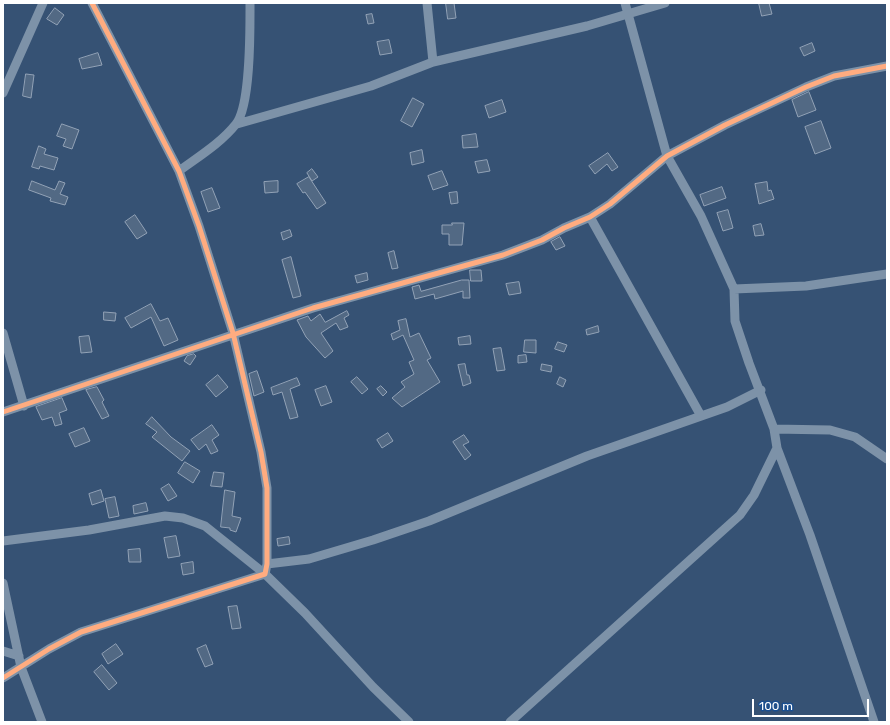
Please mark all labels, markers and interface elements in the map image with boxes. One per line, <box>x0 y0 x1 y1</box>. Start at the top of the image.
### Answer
scale bar <box>754 691 871 717</box>
text: 100 m <box>759 699 793 713</box>

